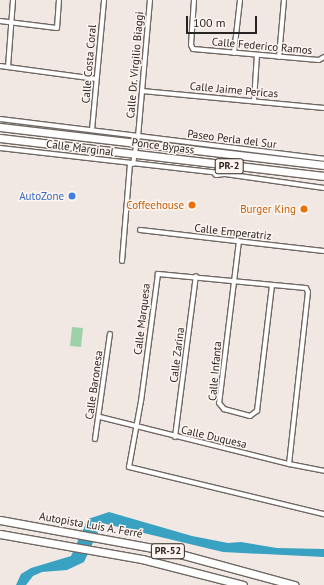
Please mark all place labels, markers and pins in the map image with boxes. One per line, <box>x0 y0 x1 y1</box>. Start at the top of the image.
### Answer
place label: AutoZone <box>19 189 64 203</box>
marker: AutoZone <box>67 191 77 201</box>
place label: Coffeehouse <box>126 198 184 212</box>
marker: Coffeehouse <box>187 200 197 210</box>
place label: Burger King <box>240 202 296 216</box>
marker: Burger King <box>299 204 309 214</box>

